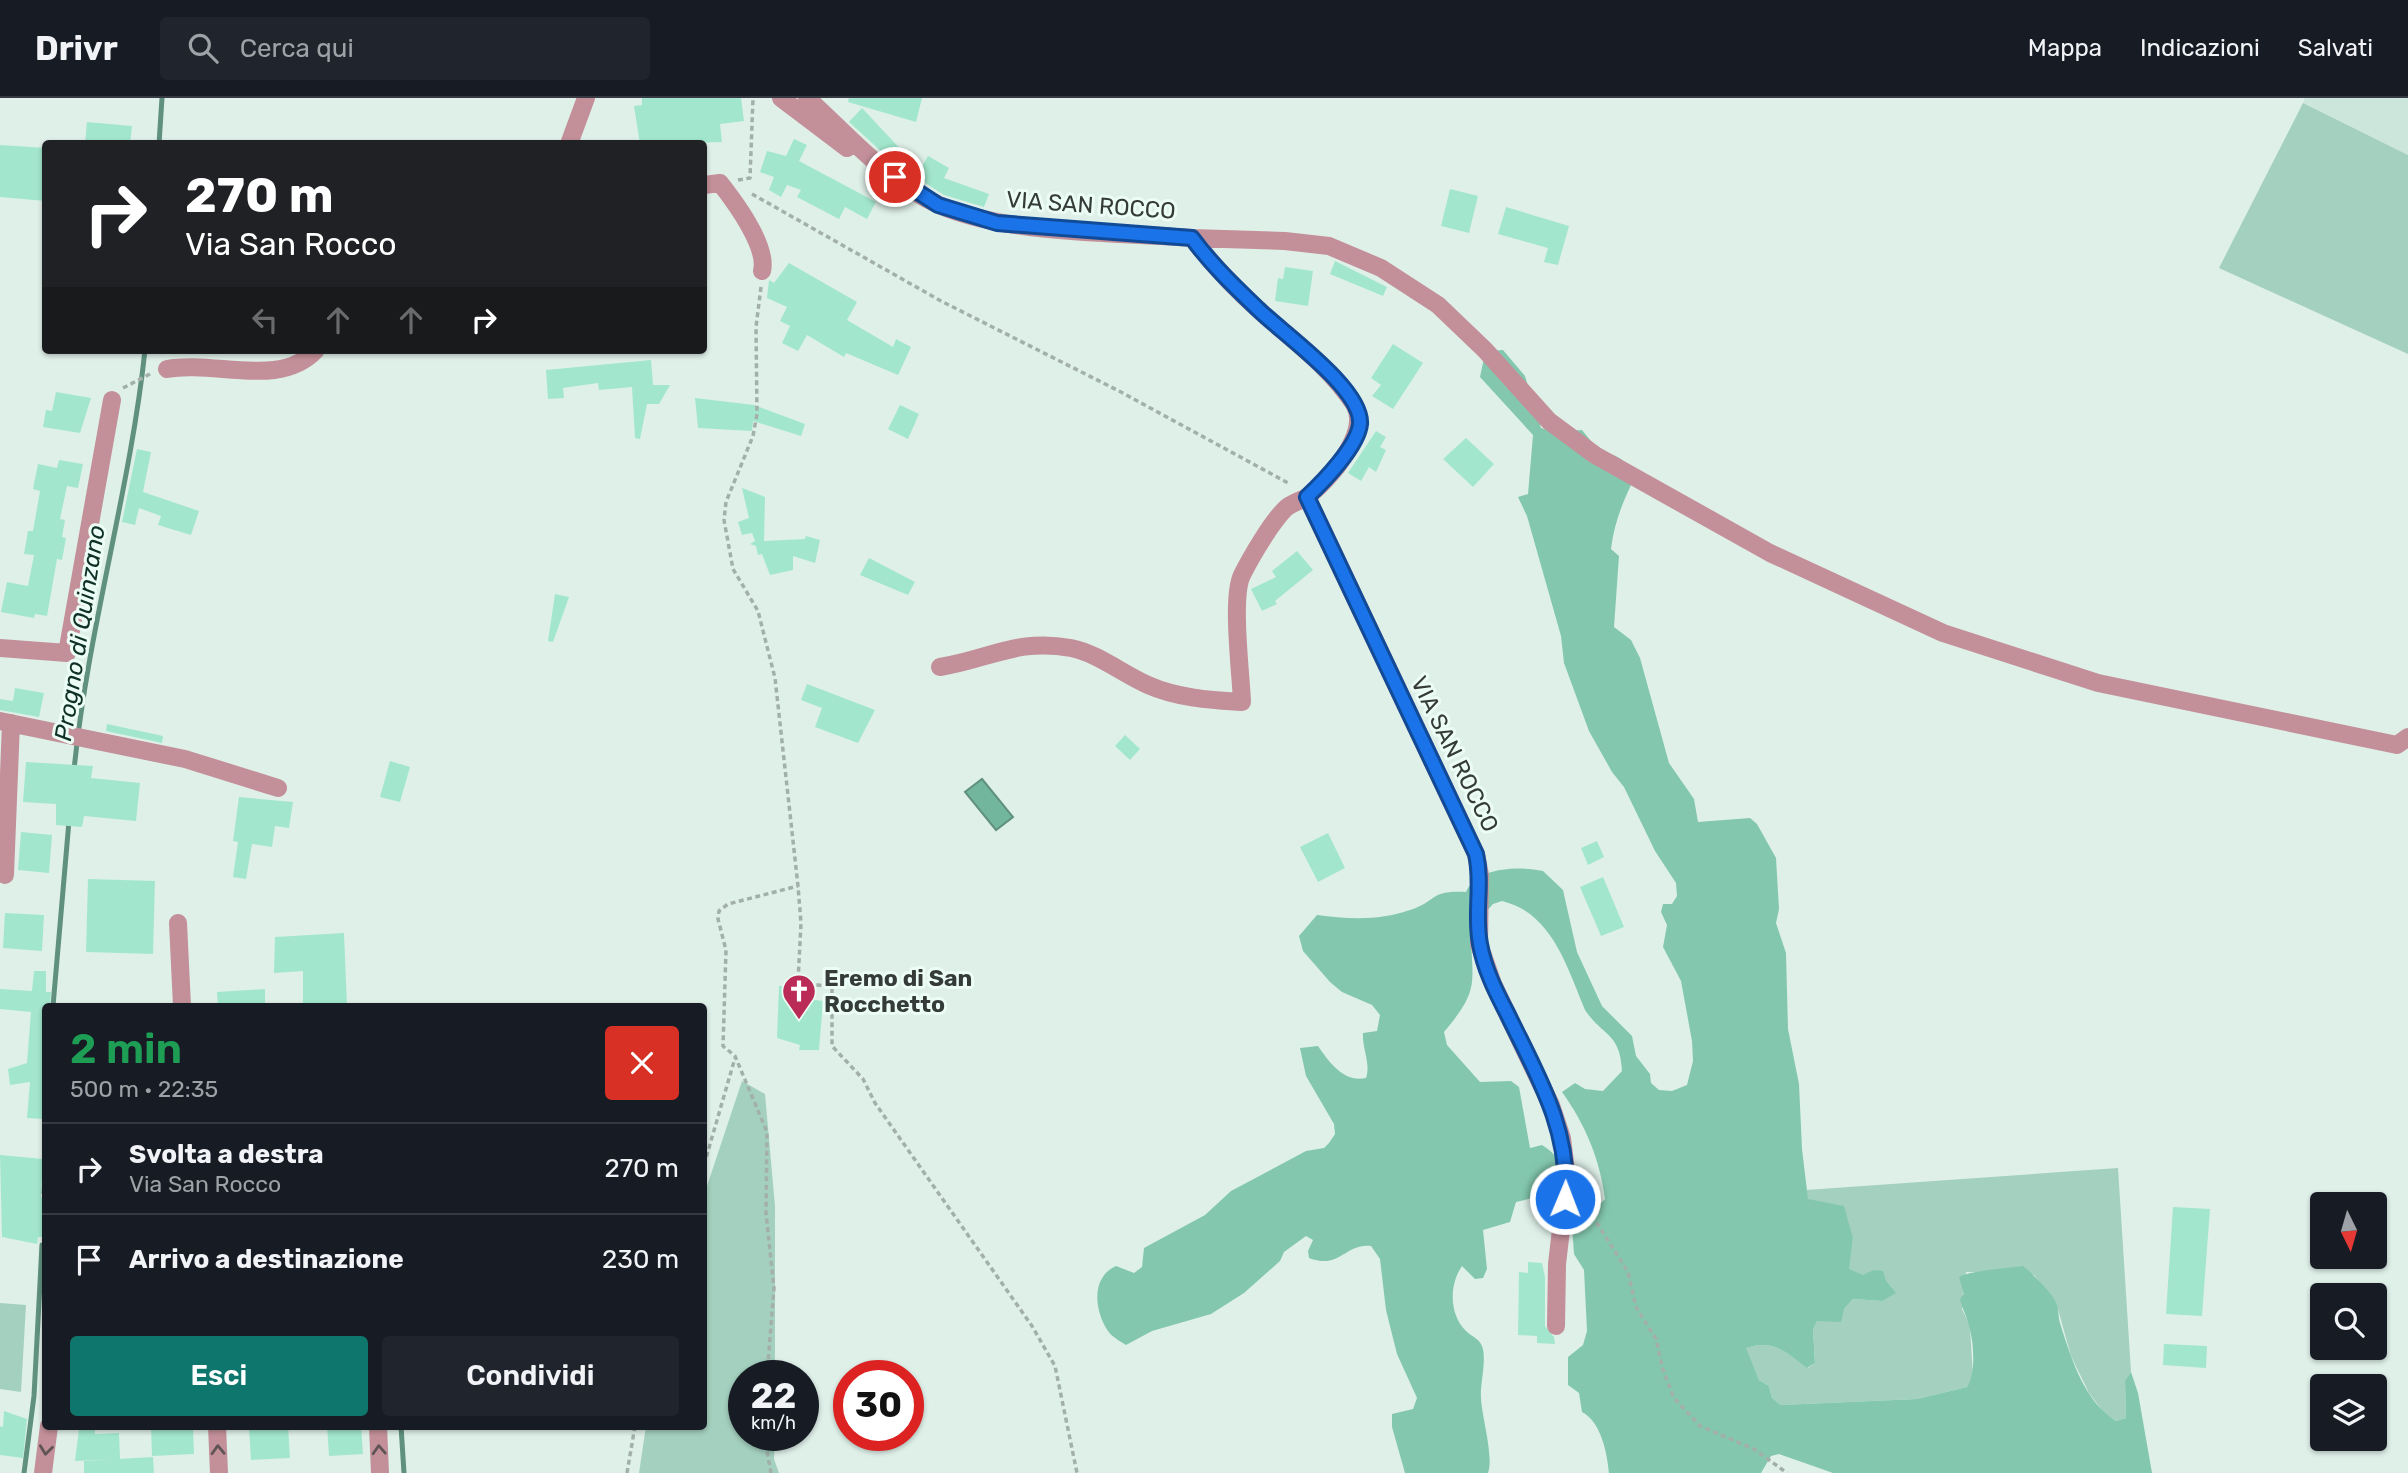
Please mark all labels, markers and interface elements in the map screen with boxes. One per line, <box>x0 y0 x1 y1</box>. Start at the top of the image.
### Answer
search box <box>160 17 650 80</box>
text: Drivr <box>35 29 118 68</box>
icon: search <box>184 29 222 67</box>
text: Cerca qui <box>240 33 354 64</box>
text: Mappa <box>2028 34 2102 62</box>
text: Indicazioni <box>2140 34 2260 62</box>
text: Salvati <box>2298 34 2373 62</box>
pin <box>865 147 925 207</box>
icon: arrive <box>876 158 914 196</box>
text: 270 m <box>185 166 334 224</box>
icon: right <box>70 168 161 259</box>
street label: VIA SAN ROCCO <box>1005 185 1177 225</box>
text: Via San Rocco <box>185 225 397 263</box>
icon: left <box>246 301 284 339</box>
icon: ahead <box>319 301 357 339</box>
icon: ahead <box>392 301 430 339</box>
icon: right <box>465 301 503 339</box>
water label: Progno di Quinzano <box>49 523 111 743</box>
street label: VIA SAN ROCCO <box>1405 672 1505 836</box>
place label: Eremo di San Rocchetto <box>824 964 972 1018</box>
church icon: Eremo di San Rocchetto <box>780 972 818 1021</box>
text: 2 min <box>70 1024 182 1074</box>
button: close <box>605 1026 679 1100</box>
text: 500 m · 22:35 <box>70 1075 218 1103</box>
text: Svolta a destra <box>129 1139 324 1170</box>
icon: right <box>70 1150 108 1188</box>
text: 270 m <box>604 1153 679 1184</box>
position arrow <box>1528 1162 1602 1236</box>
text: Via San Rocco <box>129 1170 281 1198</box>
north arrow <box>2310 1192 2387 1269</box>
map controls <box>2310 1192 2387 1451</box>
icon: arrive <box>70 1241 108 1279</box>
text: Arrivo a destinazione <box>129 1244 404 1275</box>
text: 230 m <box>602 1244 679 1275</box>
button: search <box>2310 1283 2387 1360</box>
button: Esci <box>70 1336 368 1416</box>
button: Condividi <box>382 1336 679 1416</box>
speed limit sign: 30 <box>833 1360 924 1451</box>
button: layers <box>2310 1374 2387 1451</box>
text: 22 <box>751 1375 796 1417</box>
text: km/h <box>751 1412 796 1434</box>
one-way arrow <box>39 1444 54 1455</box>
one-way arrow <box>211 1444 226 1455</box>
one-way arrow <box>372 1444 387 1455</box>

